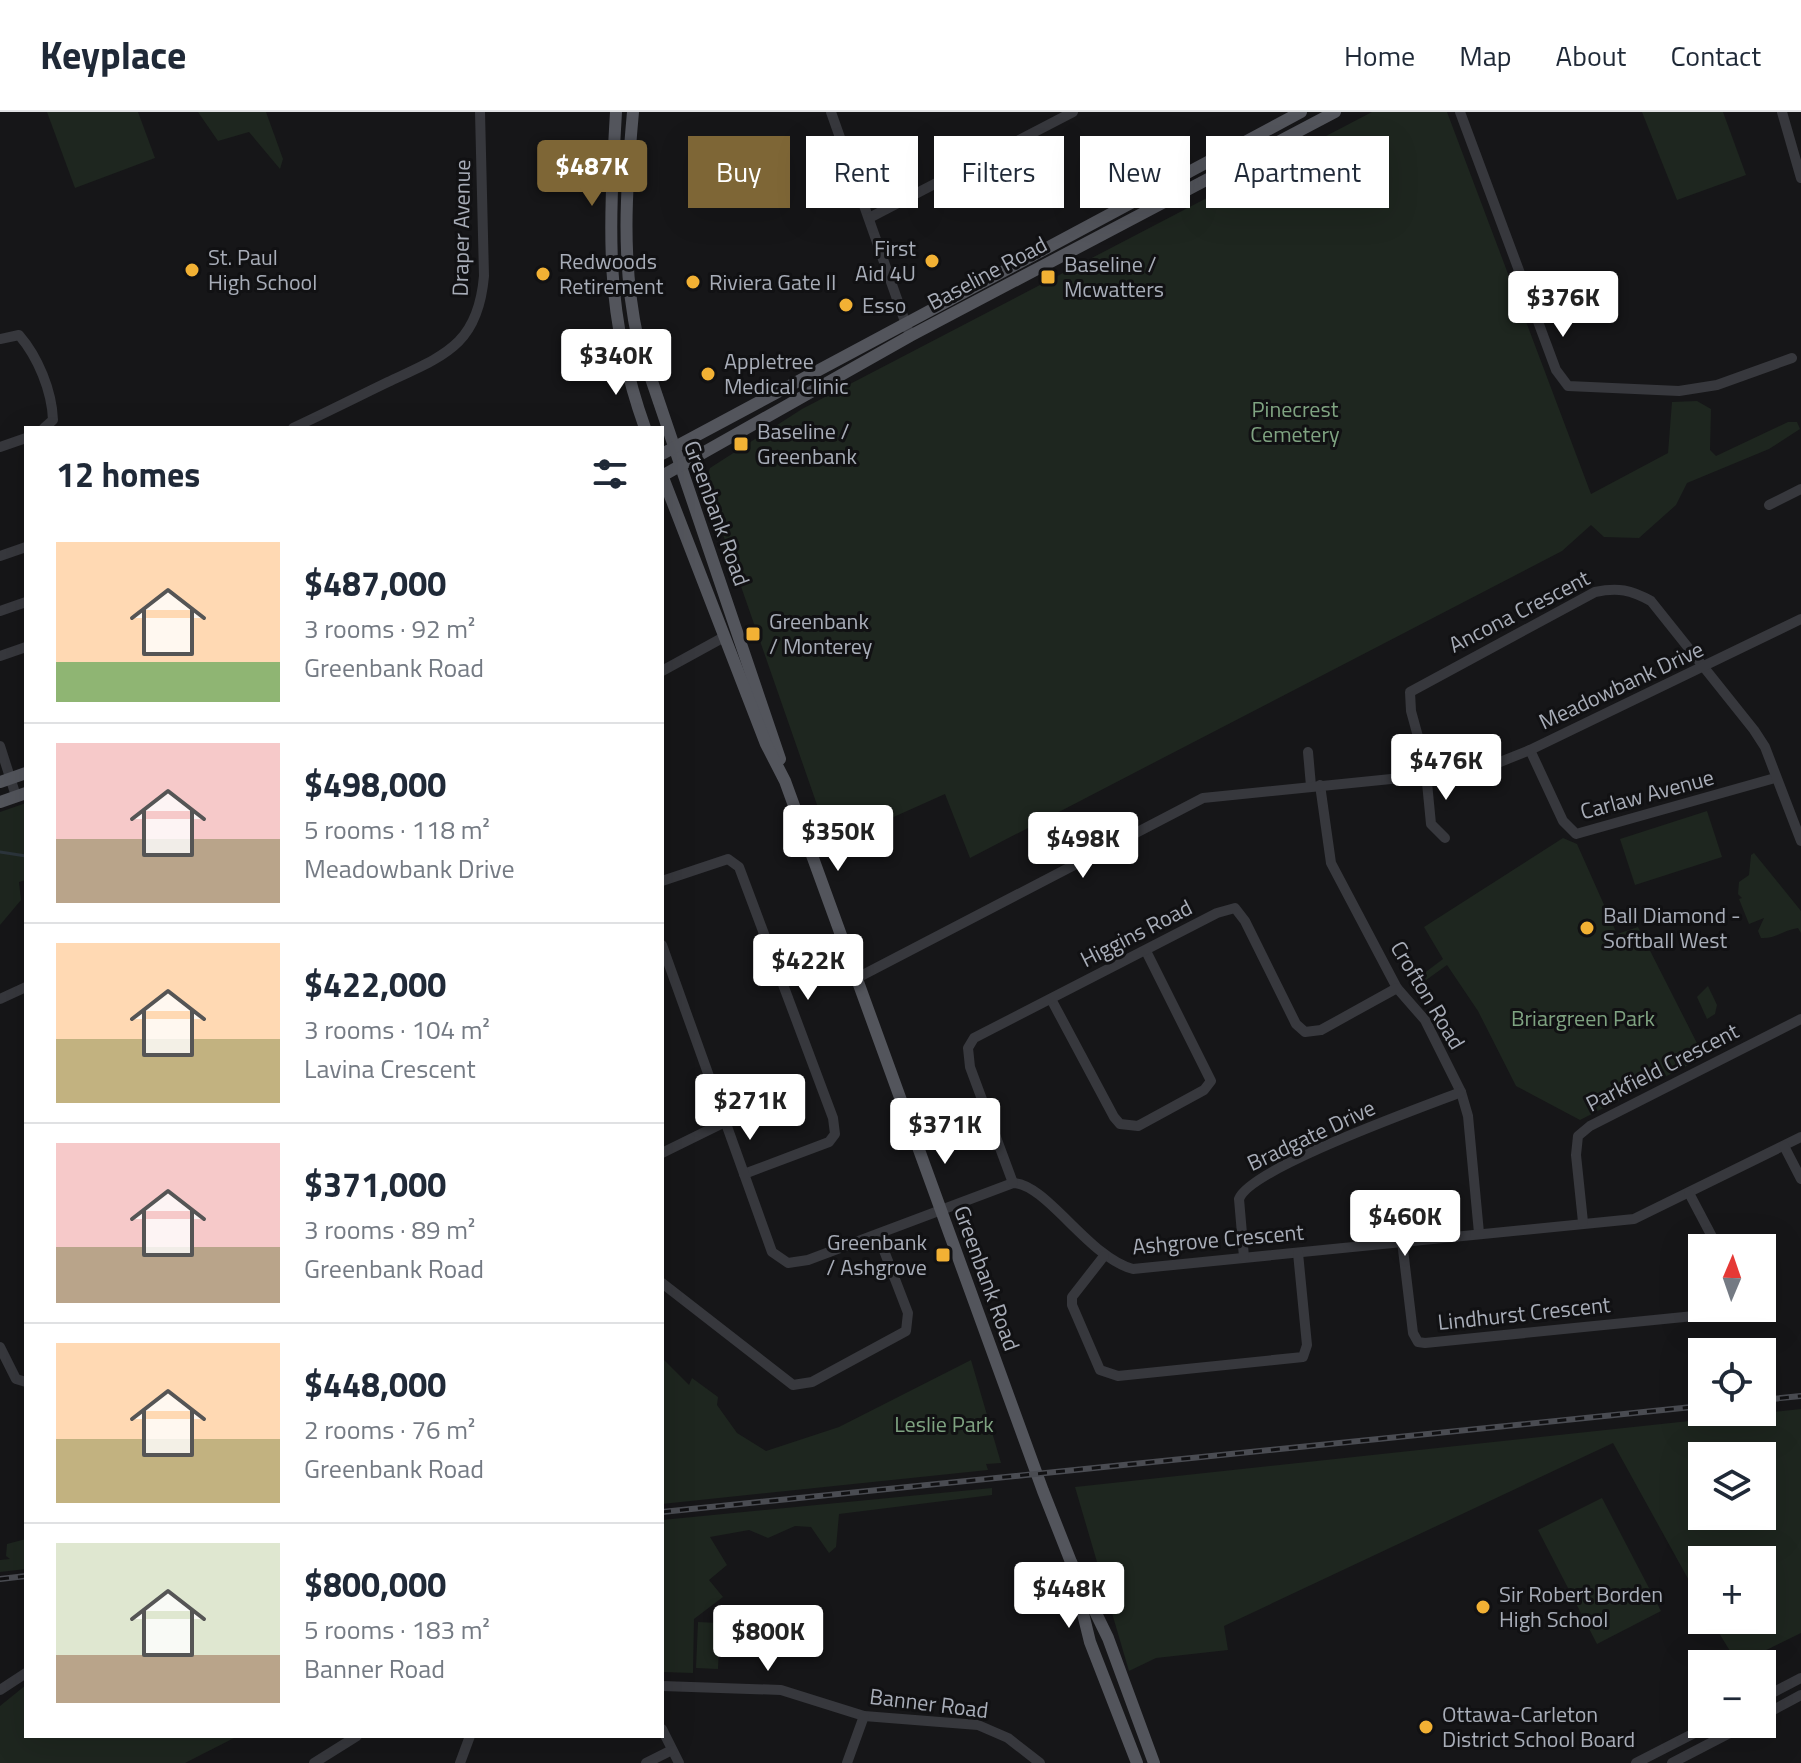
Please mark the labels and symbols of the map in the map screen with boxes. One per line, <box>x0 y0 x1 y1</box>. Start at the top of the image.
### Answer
pin: $487K <box>536 140 648 208</box>
street label: Draper Avenue <box>443 159 479 297</box>
street label: Baseline Road <box>921 227 1053 319</box>
place label: First Aid 4U <box>855 231 916 290</box>
place label: St. Paul High School <box>208 240 317 299</box>
place label: Redwoods Retirement <box>559 244 664 303</box>
place label: Baseline / Mcwatters <box>1064 247 1164 306</box>
marker: First Aid 4U <box>923 252 941 270</box>
marker: St. Paul High School <box>183 261 201 279</box>
marker: Redwoods Retirement <box>534 265 552 283</box>
place label: Riviera Gate II <box>709 265 836 299</box>
marker: Baseline / Mcwatters <box>1039 268 1057 286</box>
pin: $376K <box>1507 271 1619 339</box>
marker: Riviera Gate II <box>684 273 702 291</box>
place label: Esso <box>862 288 906 322</box>
marker: Esso <box>837 296 855 314</box>
pin: $340K <box>560 329 672 397</box>
place label: Appletree Medical Clinic <box>724 344 849 403</box>
marker: Appletree Medical Clinic <box>699 365 717 383</box>
park label: Pinecrest Cemetery <box>1250 392 1340 451</box>
place label: Baseline / Greenbank <box>757 414 857 473</box>
marker: Baseline / Greenbank <box>732 435 750 453</box>
street label: Greenbank Road <box>675 436 759 590</box>
street label: Ancona Crescent <box>1443 561 1596 661</box>
place label: Greenbank / Monterey <box>769 604 873 663</box>
marker: Greenbank / Monterey <box>744 625 762 643</box>
street label: Meadowbank Drive <box>1533 632 1709 738</box>
pin: $476K <box>1390 734 1502 802</box>
street label: Carlaw Avenue <box>1576 760 1718 828</box>
pin: $350K <box>782 805 894 873</box>
pin: $498K <box>1027 812 1139 880</box>
street label: Higgins Road <box>1074 890 1198 976</box>
place label: Ball Diamond - Softball West <box>1603 898 1741 957</box>
marker: Ball Diamond - Softball West <box>1578 919 1596 937</box>
pin: $422K <box>752 934 864 1002</box>
street label: Crofton Road <box>1382 934 1474 1056</box>
park label: Briargreen Park <box>1511 1001 1656 1035</box>
street label: Parkfield Crescent <box>1580 1014 1745 1120</box>
pin: $271K <box>694 1074 806 1142</box>
street label: Bradgate Drive <box>1241 1090 1381 1180</box>
pin: $371K <box>889 1098 1001 1166</box>
pin: $460K <box>1349 1190 1461 1258</box>
street label: Greenbank Road <box>945 1201 1029 1355</box>
street label: Ashgrove Crescent <box>1131 1215 1306 1263</box>
place label: Greenbank / Ashgrove <box>826 1225 927 1284</box>
north arrow <box>1688 1234 1776 1322</box>
marker: Greenbank / Ashgrove <box>934 1246 952 1264</box>
street label: Lindhurst Crescent <box>1436 1287 1612 1339</box>
park label: Leslie Park <box>894 1407 994 1441</box>
pin: $448K <box>1013 1562 1125 1630</box>
place label: Sir Robert Borden High School <box>1499 1577 1663 1636</box>
marker: Sir Robert Borden High School <box>1474 1598 1492 1616</box>
pin: $800K <box>712 1605 824 1673</box>
street label: Banner Road <box>868 1679 990 1727</box>
place label: Ottawa-Carleton District School Board <box>1442 1697 1635 1756</box>
marker: Ottawa-Carleton District School Board <box>1417 1718 1435 1736</box>

